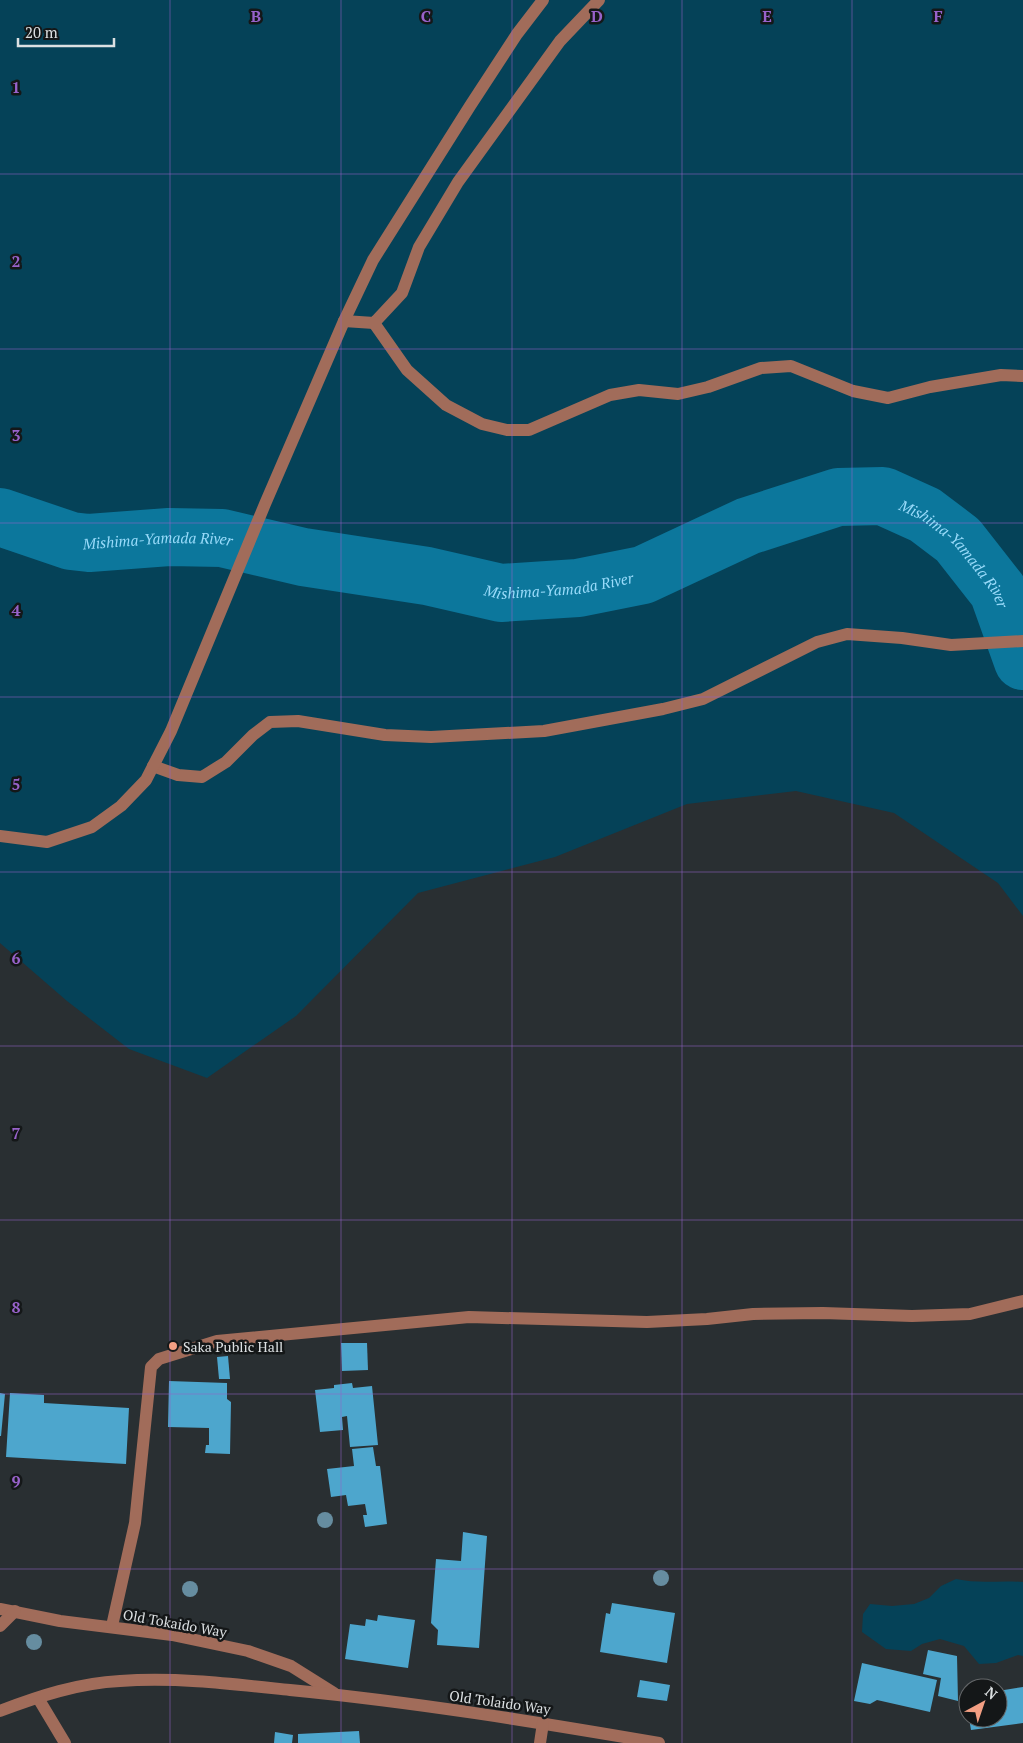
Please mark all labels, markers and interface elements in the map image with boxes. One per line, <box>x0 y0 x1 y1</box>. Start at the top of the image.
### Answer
text: B <box>251 5 261 27</box>
text: C <box>421 5 431 27</box>
text: D <box>591 5 603 27</box>
text: E <box>762 5 772 27</box>
text: F <box>933 5 943 27</box>
scale bar <box>18 15 114 47</box>
text: 20 m <box>25 22 58 42</box>
text: 1 <box>11 76 21 98</box>
text: 2 <box>11 250 21 272</box>
text: 3 <box>11 424 21 446</box>
water label: Mishima-Yamada River <box>895 494 1014 612</box>
water label: Mishima-Yamada River <box>81 527 236 554</box>
water label: Mishima-Yamada River <box>481 567 636 603</box>
text: 4 <box>11 599 21 621</box>
text: 5 <box>11 773 21 795</box>
text: 6 <box>11 947 21 969</box>
text: 7 <box>11 1122 21 1144</box>
text: 8 <box>11 1296 21 1318</box>
place label: Saka Public Hall <box>183 1337 283 1356</box>
marker: Saka Public Hall <box>167 1340 179 1352</box>
text: 9 <box>11 1470 21 1492</box>
street label: Old Tokaido Way <box>122 1605 229 1642</box>
north arrow <box>958 1678 1008 1728</box>
text: N <box>982 1682 1002 1704</box>
street label: Old Tolaido Way <box>448 1685 553 1719</box>

